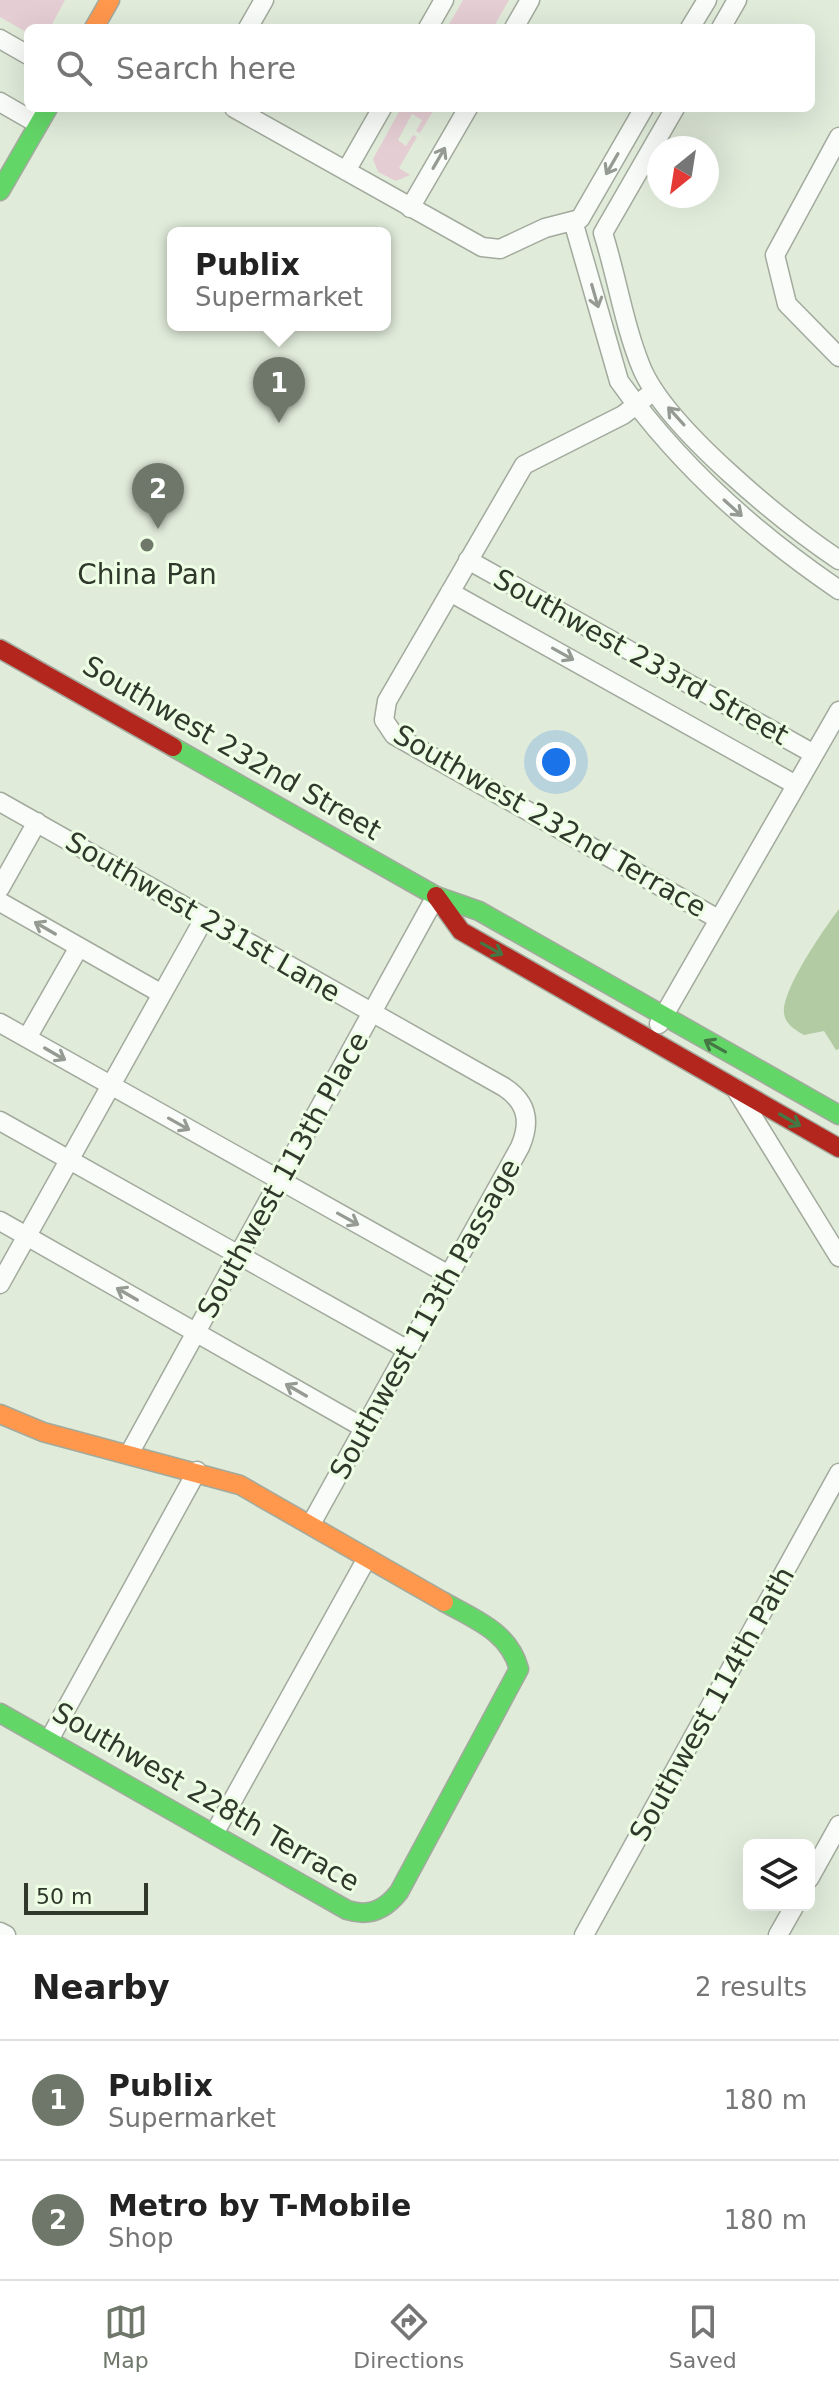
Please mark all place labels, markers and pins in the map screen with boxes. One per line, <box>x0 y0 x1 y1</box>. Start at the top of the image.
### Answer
pin: 1 <box>253 357 305 423</box>
pin: 2 <box>132 463 184 529</box>
marker: China Pan <box>138 536 156 554</box>
place label: China Pan <box>77 558 217 591</box>

